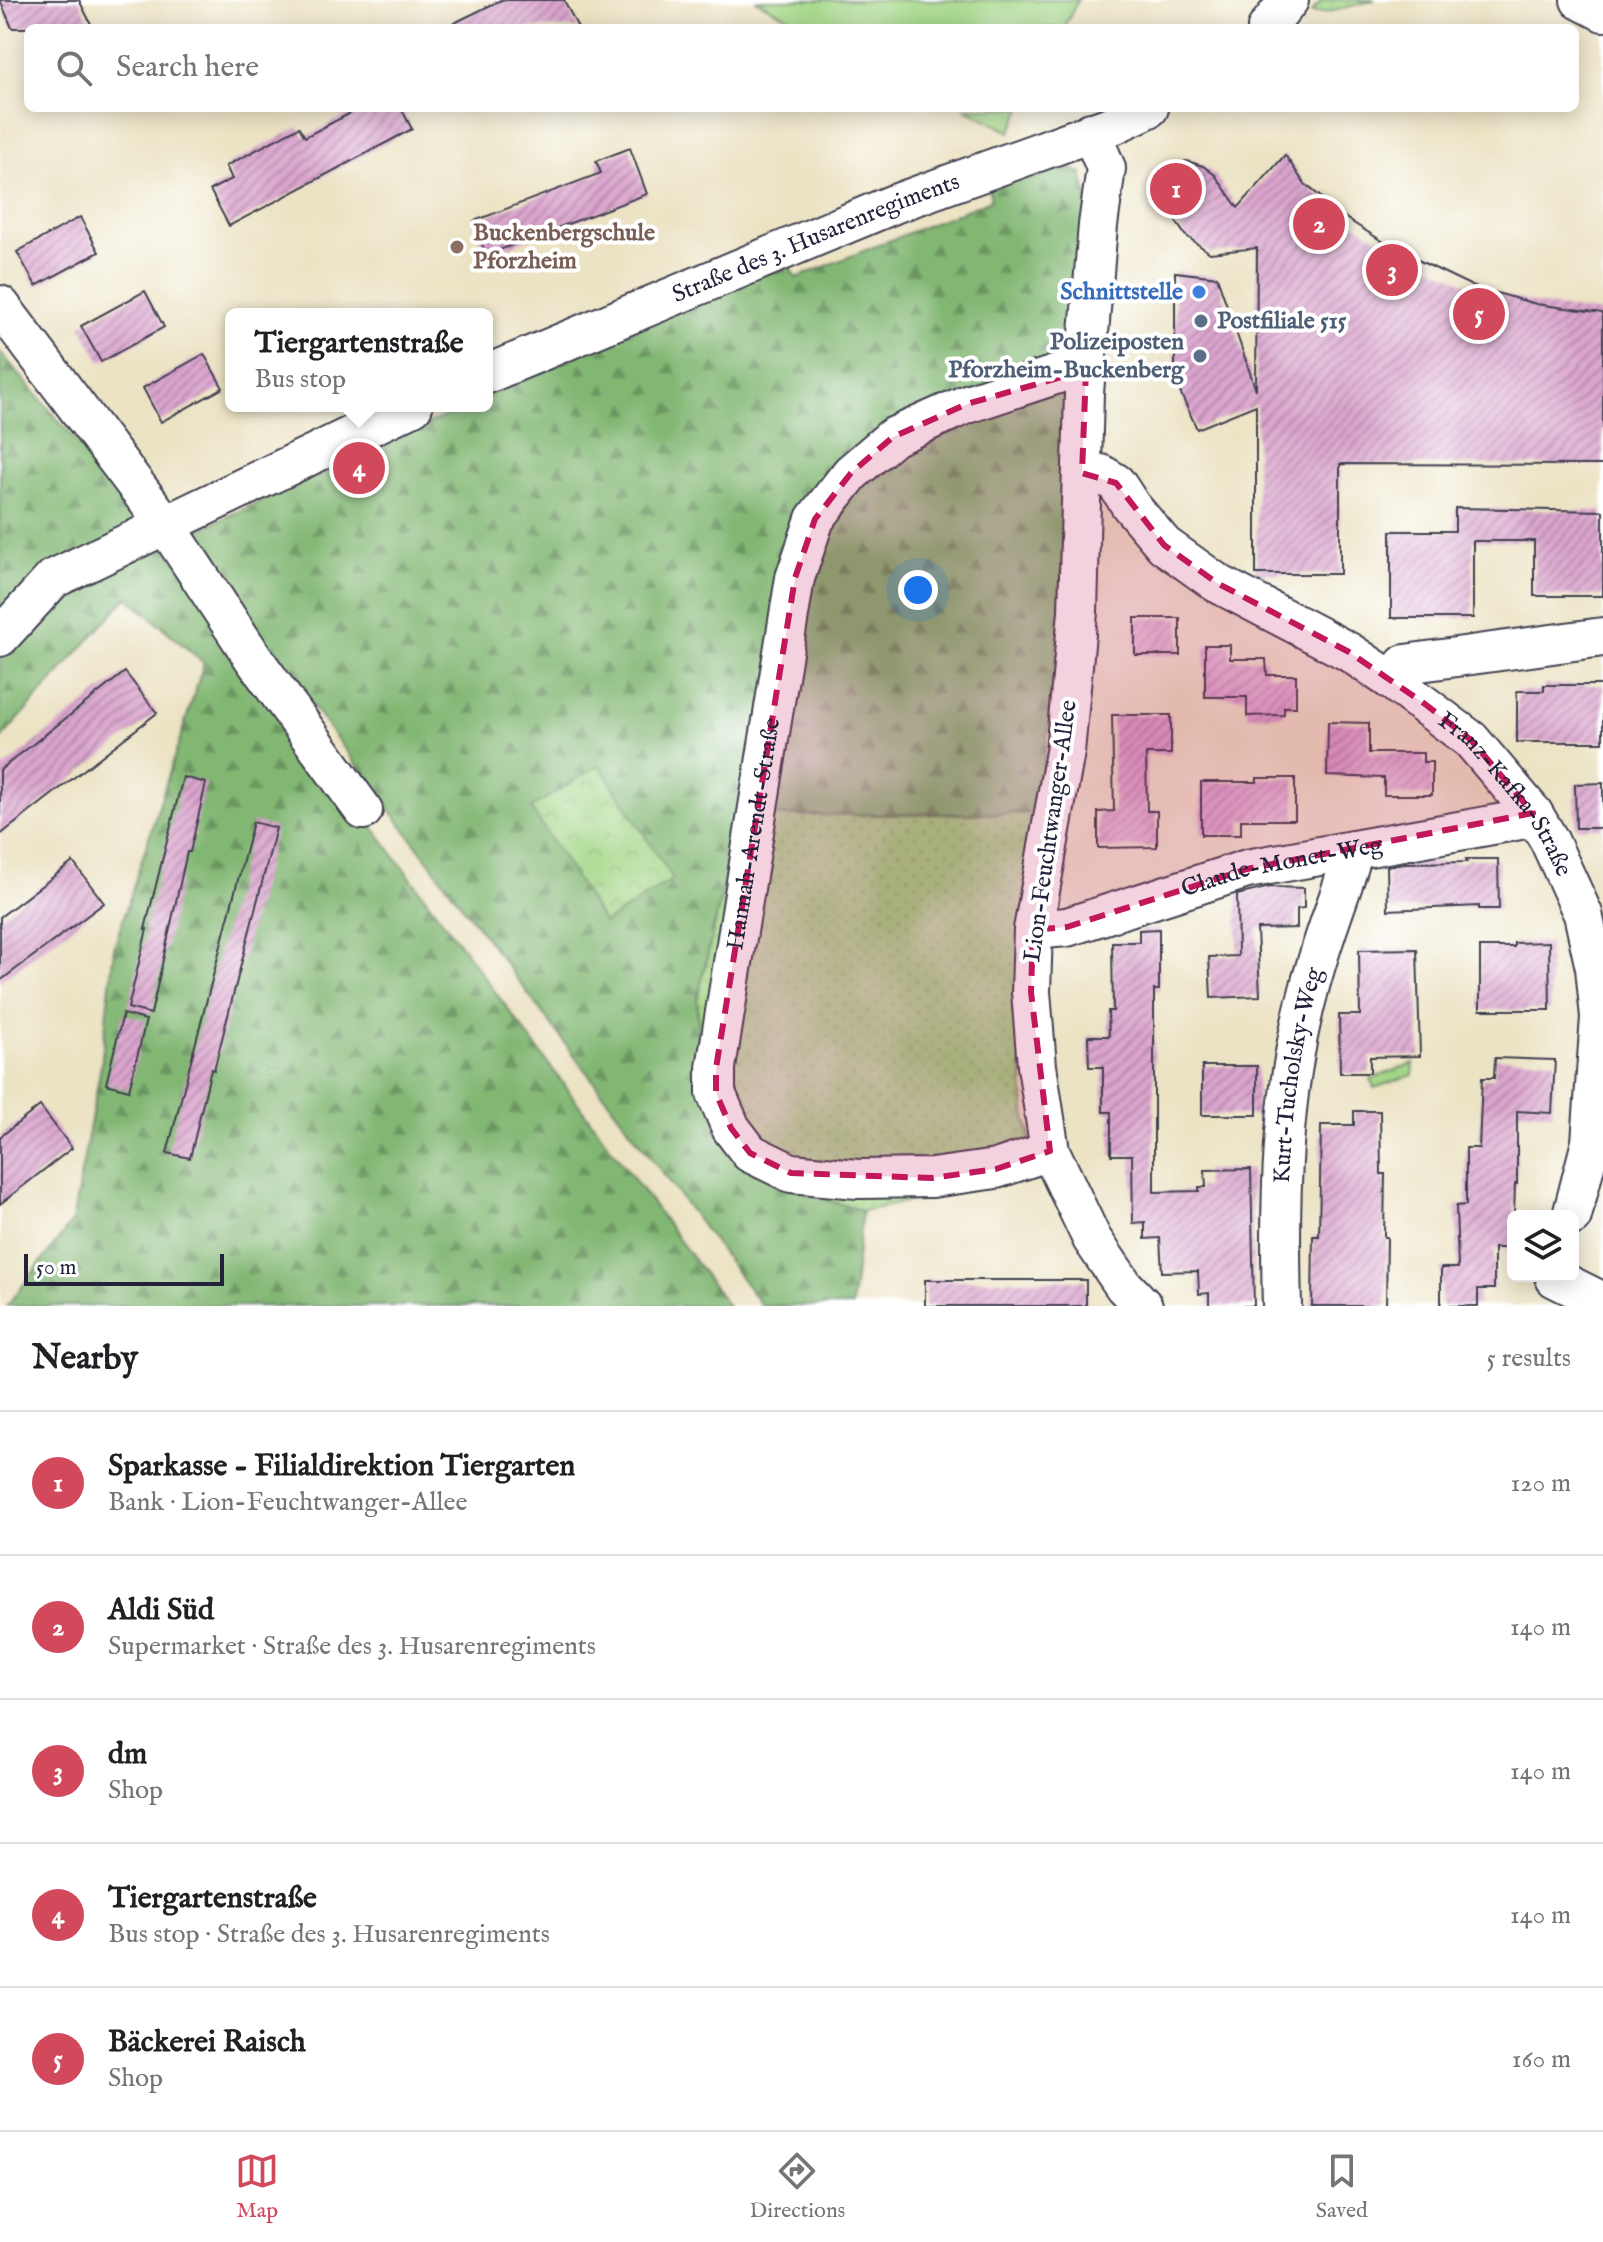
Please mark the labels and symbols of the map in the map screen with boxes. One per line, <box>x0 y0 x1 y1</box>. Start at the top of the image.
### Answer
pin: 1 <box>1150 159 1202 219</box>
street label: Straße des 3. Husarenregiments <box>668 166 964 310</box>
pin: 2 <box>1293 194 1345 254</box>
place label: Buckenbergschule Pforzheim <box>473 218 655 277</box>
marker: Buckenbergschule Pforzheim <box>448 238 466 256</box>
pin: 3 <box>1366 240 1418 300</box>
place label: Schnittstelle <box>1060 277 1183 308</box>
marker: Schnittstelle <box>1190 283 1208 301</box>
pin: 5 <box>1453 284 1505 344</box>
place label: Postfiliale 515 <box>1217 306 1347 337</box>
marker: Postfiliale 515 <box>1192 312 1210 330</box>
place label: Polizeiposten Pforzheim-Buckenberg <box>948 327 1185 386</box>
marker: Polizeiposten Pforzheim-Buckenberg <box>1191 347 1209 365</box>
pin: 4 <box>333 438 385 498</box>
your location <box>898 570 938 610</box>
street label: Lion-Feuchtwanger-Allee <box>1017 698 1085 964</box>
street label: Franz-Kafka-Straße <box>1432 705 1579 881</box>
street label: Hannah-Arendt-Straße <box>720 715 788 952</box>
street label: Claude-Monet-Weg <box>1177 829 1386 905</box>
street label: Kurt-Tucholsky-Weg <box>1266 963 1330 1184</box>
scale bar <box>24 1250 224 1286</box>

